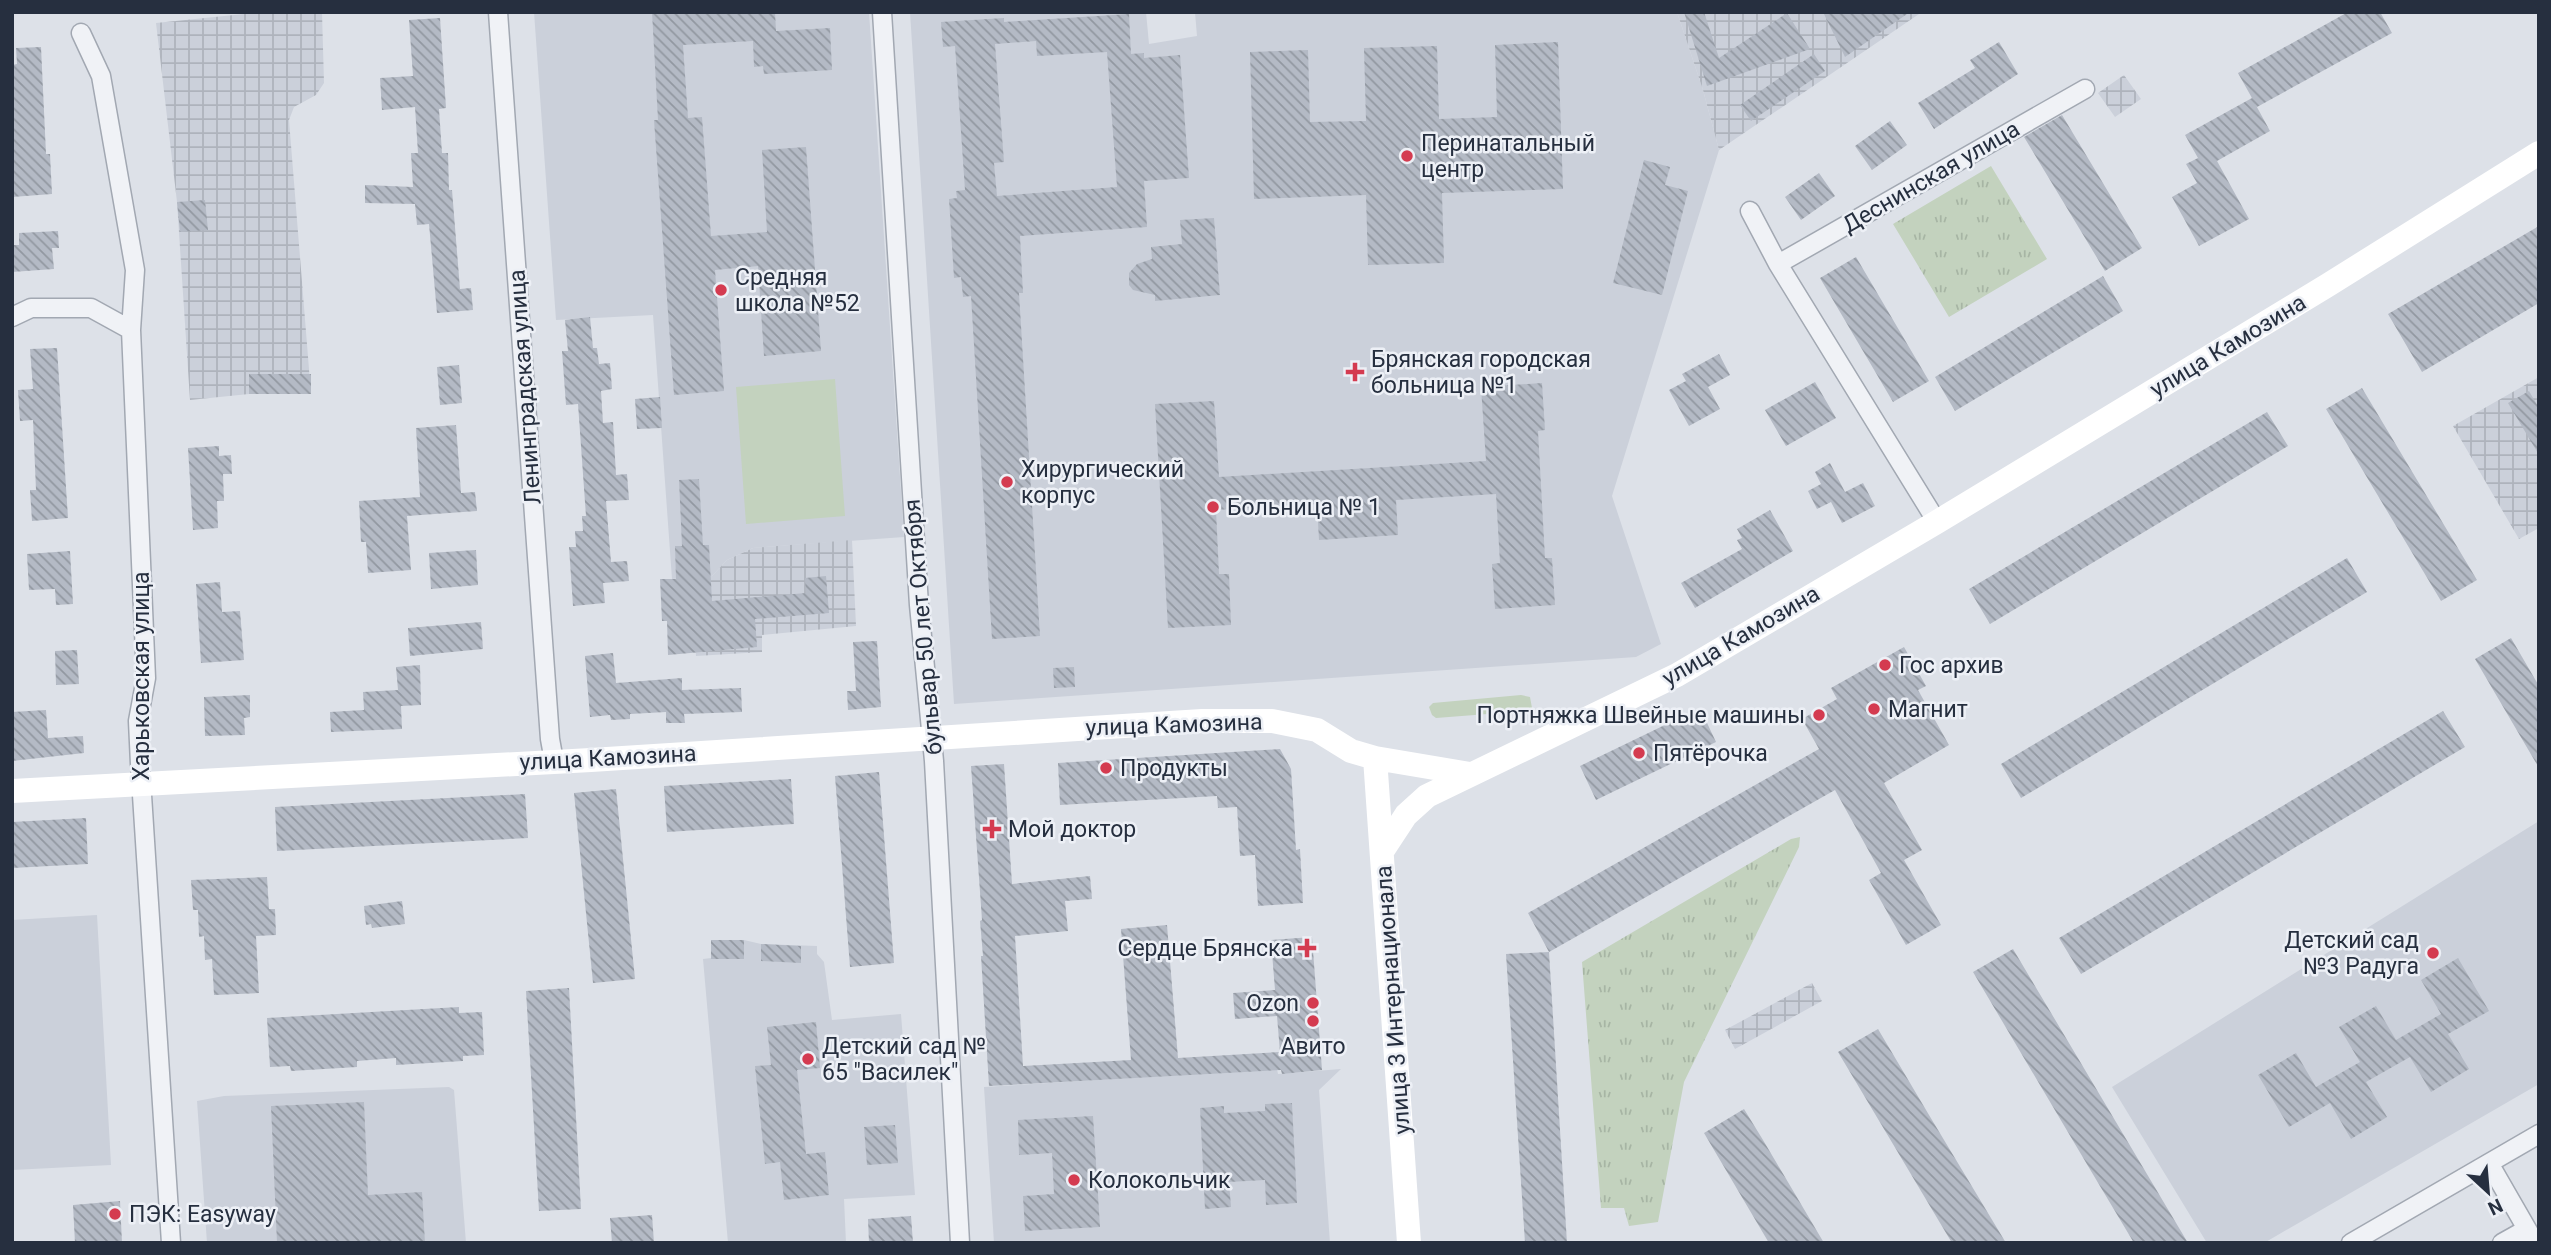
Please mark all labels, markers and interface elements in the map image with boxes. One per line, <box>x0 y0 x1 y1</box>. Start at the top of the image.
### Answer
street label: Деснинская улица <box>1838 115 2024 239</box>
place label: Перинатальный центр <box>1421 130 1595 183</box>
marker: Перинатальный центр <box>1399 148 1415 164</box>
place label: Средняя школа №52 <box>735 264 860 317</box>
street label: Ленинградская улица <box>503 268 547 506</box>
marker: Средняя школа №52 <box>713 282 729 298</box>
street label: улица Камозина <box>2145 289 2311 403</box>
place label: Брянская городская больница №1 <box>1371 346 1591 399</box>
marker: Брянская городская больница №1 <box>1345 362 1365 382</box>
place label: Хирургический корпус <box>1021 456 1184 509</box>
marker: Хирургический корпус <box>999 474 1015 490</box>
place label: Больница № 1 <box>1227 494 1381 521</box>
street label: бульвар 50 лет Октября <box>898 498 948 756</box>
marker: Больница № 1 <box>1205 499 1221 515</box>
street label: Харьковская улица <box>128 571 155 781</box>
street label: улица Камозина <box>1658 580 1824 692</box>
place label: Гос архив <box>1899 652 2004 679</box>
marker: Гос архив <box>1877 657 1893 673</box>
place label: Магнит <box>1888 696 1968 723</box>
marker: Магнит <box>1866 701 1882 717</box>
place label: Портняжка Швейные машины <box>1476 702 1805 729</box>
marker: Портняжка Швейные машины <box>1811 707 1827 723</box>
street label: улица Камозина <box>1085 708 1263 742</box>
street label: улица Камозина <box>519 740 697 776</box>
place label: Пятёрочка <box>1653 740 1768 767</box>
marker: Пятёрочка <box>1631 745 1647 761</box>
place label: Продукты <box>1120 755 1228 782</box>
marker: Продукты <box>1098 760 1114 776</box>
place label: Мой доктор <box>1008 816 1136 843</box>
marker: Мой доктор <box>982 819 1002 839</box>
street label: улица 3 Интернационала <box>1370 864 1416 1136</box>
place label: Детский сад №3 Радуга <box>2284 927 2419 980</box>
place label: Сердце Брянска <box>1117 935 1293 962</box>
marker: Сердце Брянска <box>1299 940 1315 956</box>
marker: Детский сад №3 Радуга <box>2425 945 2441 961</box>
place label: Ozon <box>1246 990 1299 1017</box>
marker: Ozon <box>1305 995 1321 1011</box>
marker: Авито <box>1305 1013 1321 1029</box>
place label: Детский сад № 65 "Василек" <box>822 1033 986 1086</box>
place label: Авито <box>1280 1033 1346 1060</box>
marker: Детский сад № 65 "Василек" <box>800 1051 816 1067</box>
north arrow <box>2453 1157 2523 1227</box>
place label: Колокольчик <box>1088 1167 1231 1194</box>
marker: Колокольчик <box>1066 1172 1082 1188</box>
text: N <box>2484 1194 2506 1220</box>
place label: ПЭК: Easyway <box>129 1201 276 1228</box>
marker: ПЭК: Easyway <box>107 1206 123 1222</box>

